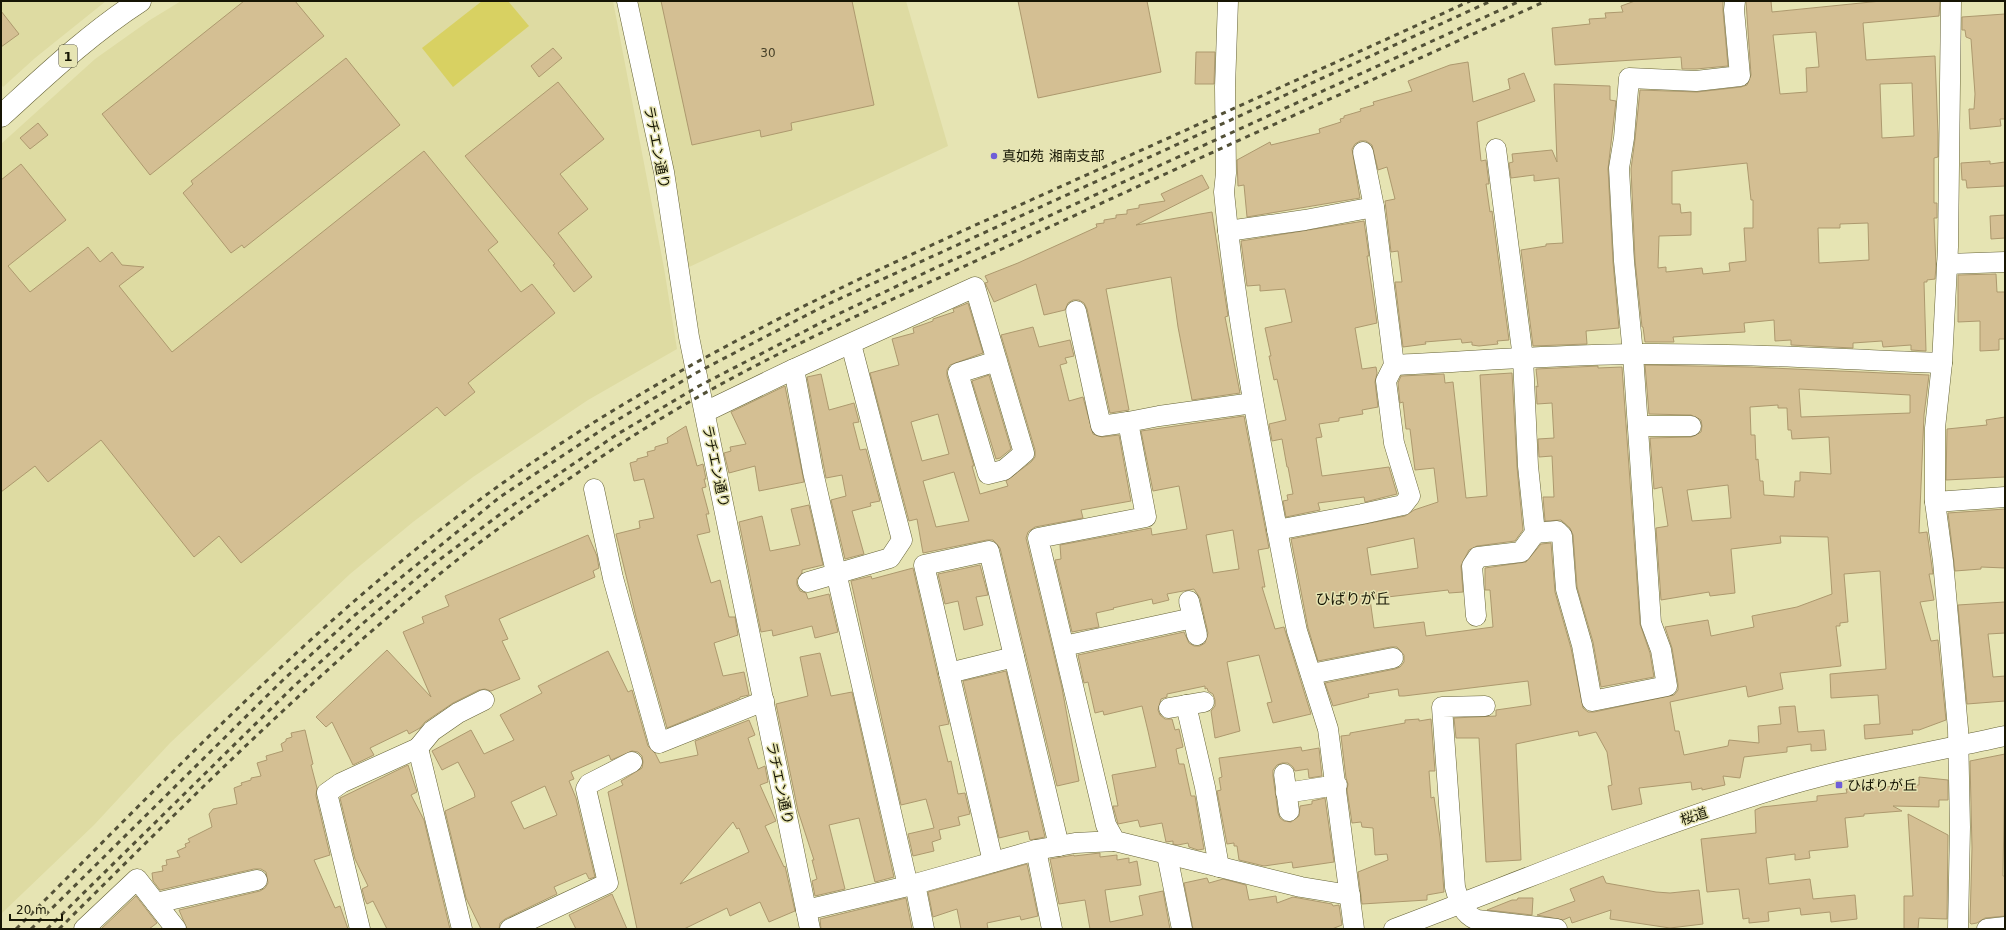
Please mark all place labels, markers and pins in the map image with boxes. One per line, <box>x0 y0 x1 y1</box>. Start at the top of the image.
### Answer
place label: 真如苑 湘南支部 <box>1002 148 1104 164</box>
marker: 真如苑 湘南支部 <box>989 151 999 161</box>
place label: ひばりが丘 <box>1847 777 1917 793</box>
marker: ひばりが丘 <box>1834 780 1844 790</box>

